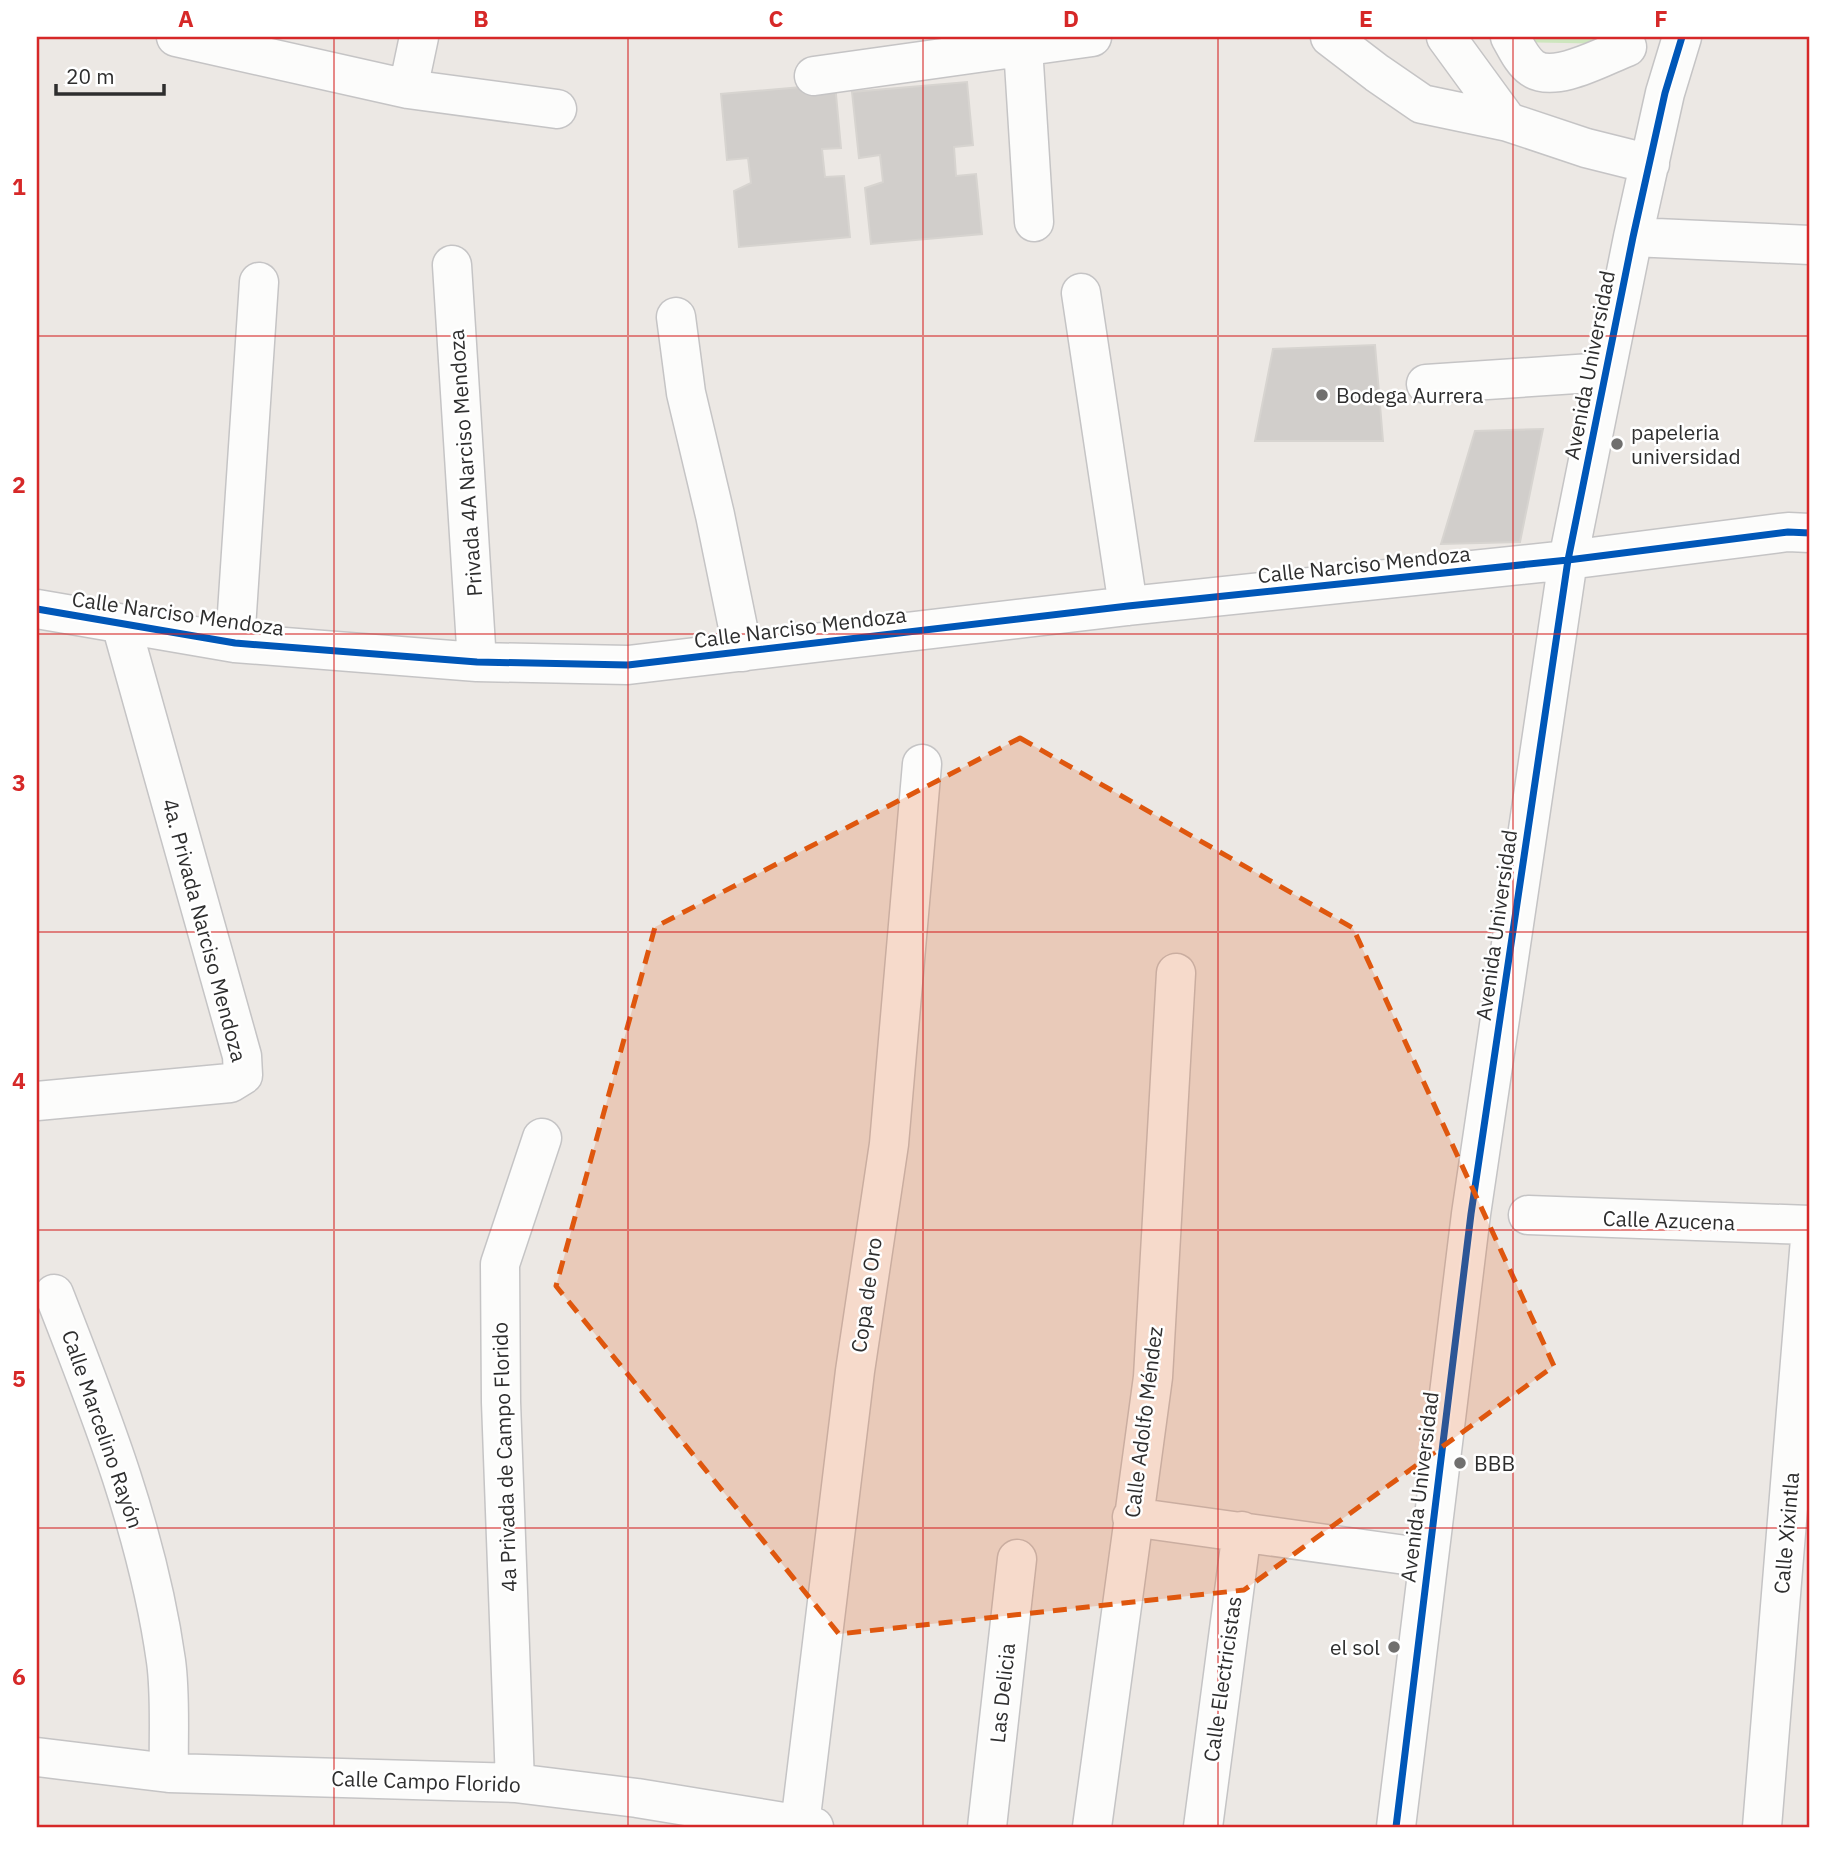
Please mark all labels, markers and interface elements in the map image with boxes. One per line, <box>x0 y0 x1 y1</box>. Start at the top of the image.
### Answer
text: A <box>178 3 194 33</box>
text: B <box>473 3 489 33</box>
text: C <box>769 3 784 33</box>
text: D <box>1063 3 1079 33</box>
text: E <box>1359 3 1373 33</box>
text: F <box>1654 3 1668 33</box>
scale bar <box>56 52 164 96</box>
text: 20 m <box>66 62 115 90</box>
text: 1 <box>12 171 26 201</box>
street label: Avenida Universidad <box>1557 268 1621 462</box>
street label: Privada 4A Narciso Mendoza <box>442 328 488 598</box>
place label: Bodega Aurrera <box>1336 381 1483 409</box>
marker: Bodega Aurrera <box>1314 387 1330 403</box>
place label: papeleria universidad <box>1631 418 1741 470</box>
marker: papeleria universidad <box>1609 436 1625 452</box>
text: 2 <box>12 469 26 499</box>
street label: Calle Narciso Mendoza <box>1256 539 1472 589</box>
street label: Calle Narciso Mendoza <box>70 584 286 642</box>
street label: Calle Narciso Mendoza <box>692 600 908 654</box>
text: 3 <box>12 767 26 797</box>
street label: 4a. Privada Narciso Mendoza <box>156 795 254 1065</box>
street label: Avenida Universidad <box>1469 828 1523 1022</box>
text: 4 <box>12 1065 26 1095</box>
street label: Calle Azucena <box>1602 1204 1736 1236</box>
street label: Copa de Oro <box>844 1236 888 1354</box>
street label: 4a Privada de Campo Florido <box>485 1321 523 1593</box>
street label: Calle Adolfo Méndez <box>1117 1325 1169 1519</box>
street label: Calle Marcelino Rayón <box>56 1326 150 1532</box>
text: 5 <box>12 1363 26 1393</box>
street label: Avenida Universidad <box>1393 1390 1445 1584</box>
place label: BBB <box>1474 1449 1515 1477</box>
marker: BBB <box>1452 1455 1468 1471</box>
street label: Calle Xixintla <box>1767 1471 1805 1595</box>
street label: Calle Electricistas <box>1197 1594 1247 1764</box>
place label: el sol <box>1330 1633 1380 1661</box>
marker: el sol <box>1386 1639 1402 1655</box>
street label: Las Delicia <box>983 1642 1021 1744</box>
text: 6 <box>12 1661 26 1691</box>
street label: Calle Campo Florido <box>331 1764 521 1798</box>

